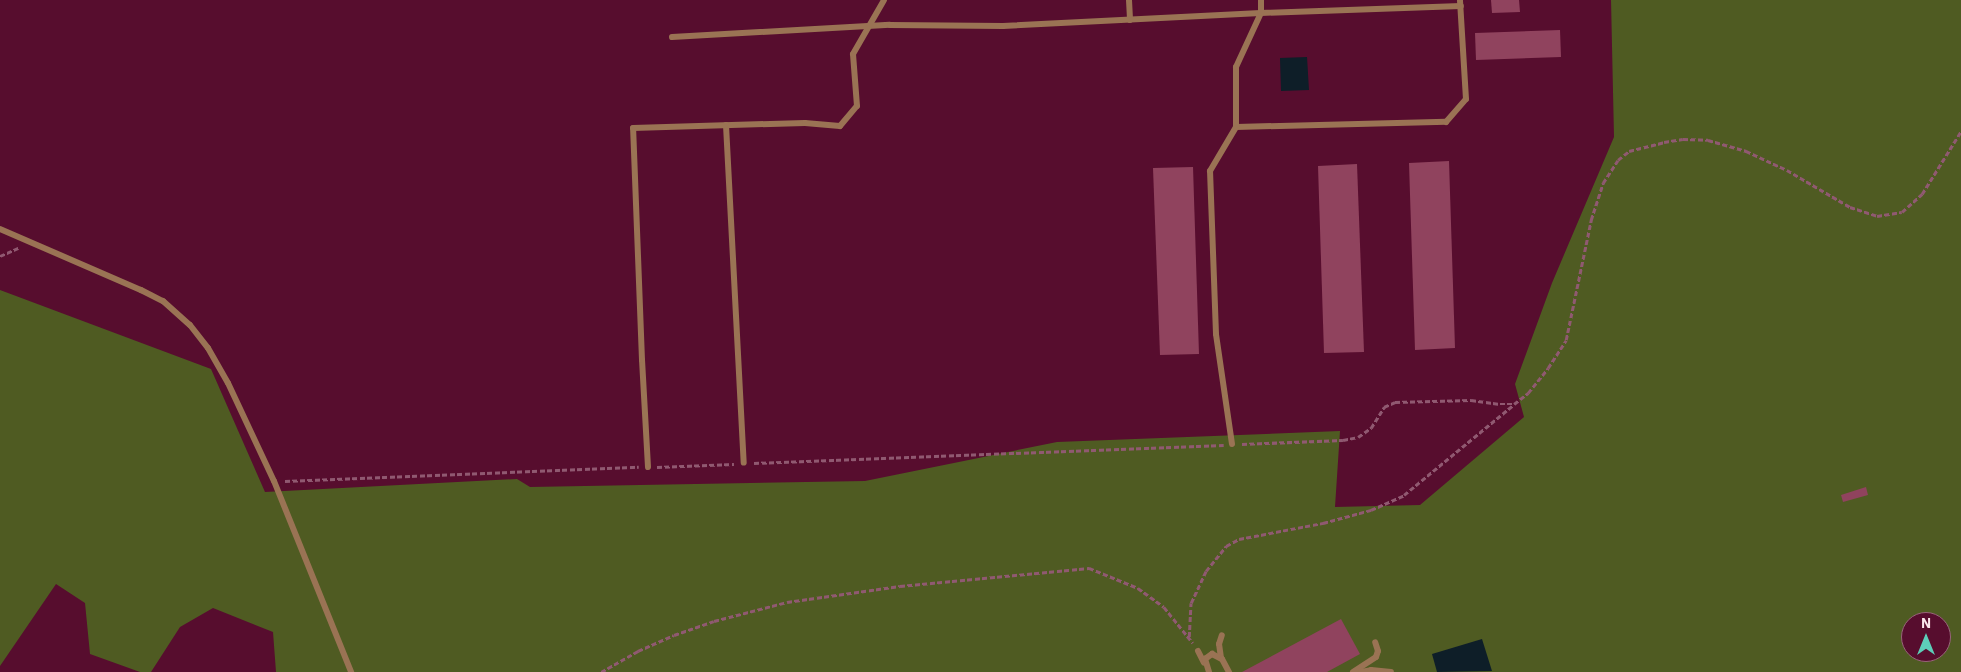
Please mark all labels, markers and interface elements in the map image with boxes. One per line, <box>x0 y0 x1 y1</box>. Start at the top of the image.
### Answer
north arrow <box>1901 612 1951 662</box>
text: N <box>1921 614 1931 632</box>

